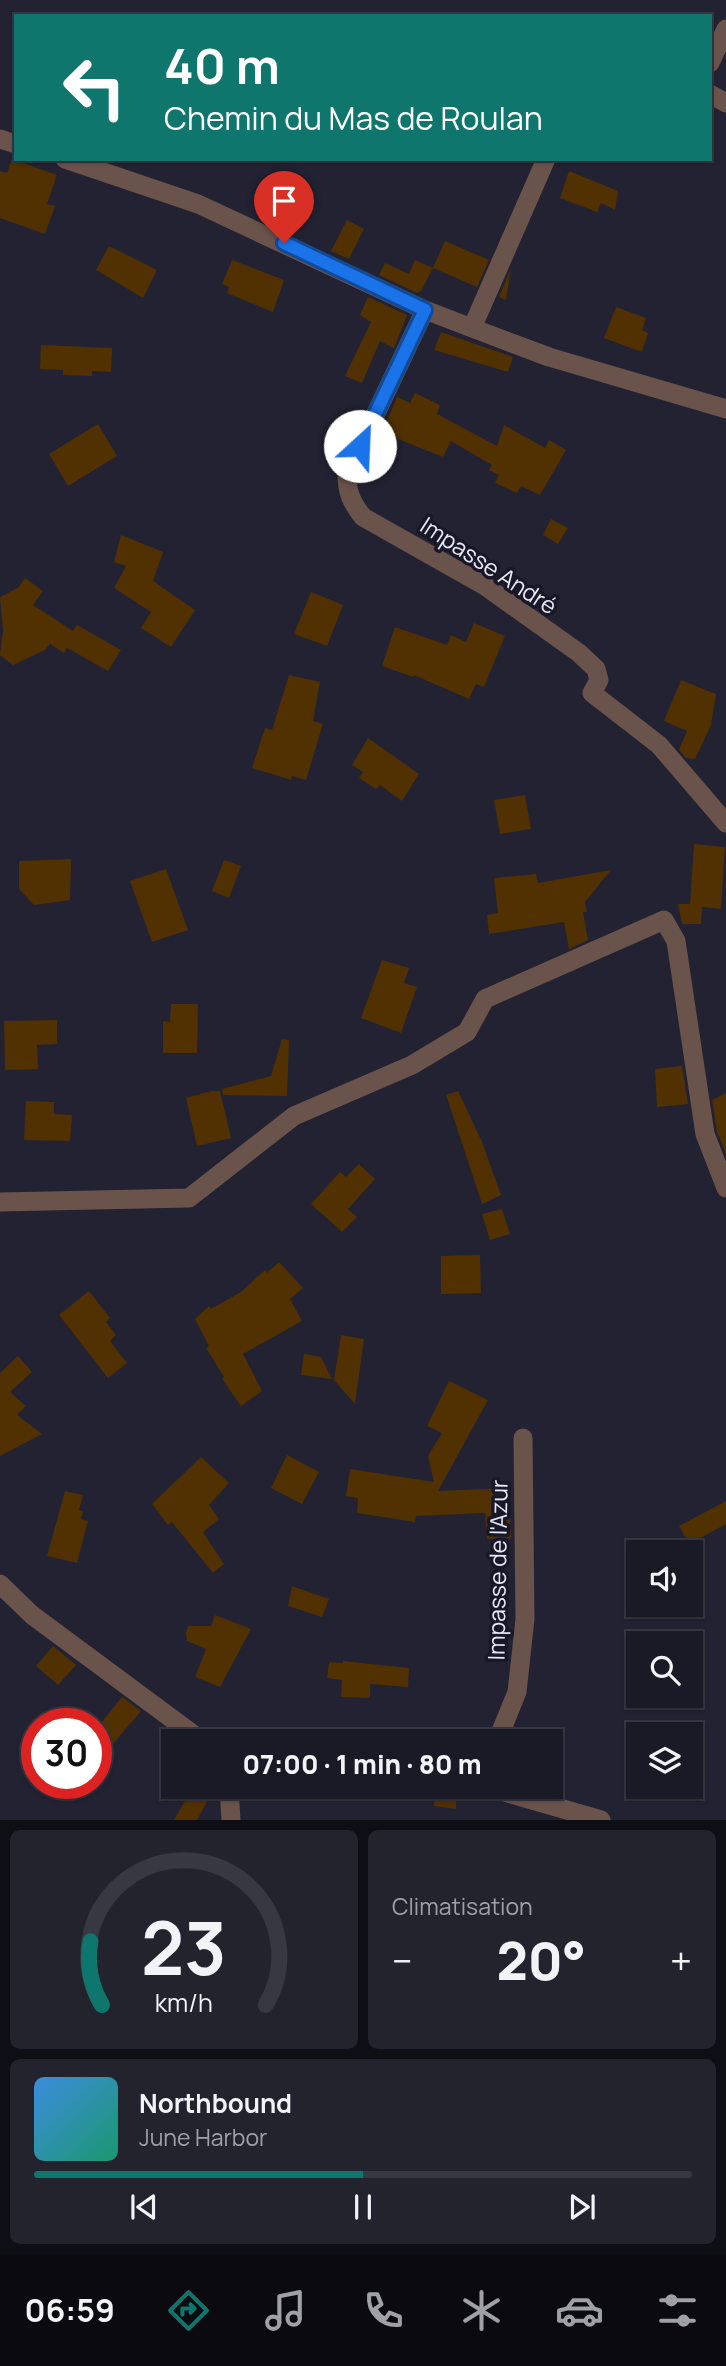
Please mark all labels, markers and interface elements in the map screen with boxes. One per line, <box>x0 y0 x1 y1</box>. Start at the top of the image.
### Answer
text: 40 m <box>164 32 280 99</box>
icon: left <box>49 42 140 133</box>
text: Chemin du Mas de Roulan <box>164 96 543 140</box>
pin <box>254 171 314 243</box>
icon: arrive <box>265 182 303 220</box>
position arrow <box>323 409 397 483</box>
street label: Impasse André <box>414 509 564 621</box>
street label: Impasse de l'Azur <box>479 1479 515 1661</box>
map controls <box>626 1540 703 1799</box>
button: sound <box>626 1540 703 1617</box>
button: search <box>626 1631 703 1708</box>
speed limit sign: 30 <box>21 1708 112 1799</box>
button: layers <box>626 1722 703 1799</box>
text: 07:00 · 1 min · 80 m <box>242 1746 482 1782</box>
text: Climatisation <box>392 1890 533 1922</box>
text: 23 <box>141 1898 227 1998</box>
text: 20° <box>496 1925 586 1996</box>
text: − <box>392 1934 413 1986</box>
text: + <box>670 1934 692 1986</box>
text: km/h <box>155 1985 213 2020</box>
text: Northbound <box>139 2085 292 2121</box>
text: June Harbor <box>139 2121 267 2153</box>
icon: previous <box>125 2188 163 2226</box>
icon: pause <box>344 2188 382 2226</box>
icon: next <box>563 2188 601 2226</box>
icon: directions <box>164 2286 213 2335</box>
icon: music <box>261 2286 310 2335</box>
icon: phone <box>359 2286 408 2335</box>
icon: climate <box>457 2286 506 2335</box>
icon: car <box>555 2286 604 2335</box>
icon: filters <box>653 2286 702 2335</box>
text: 06:59 <box>24 2288 115 2332</box>

